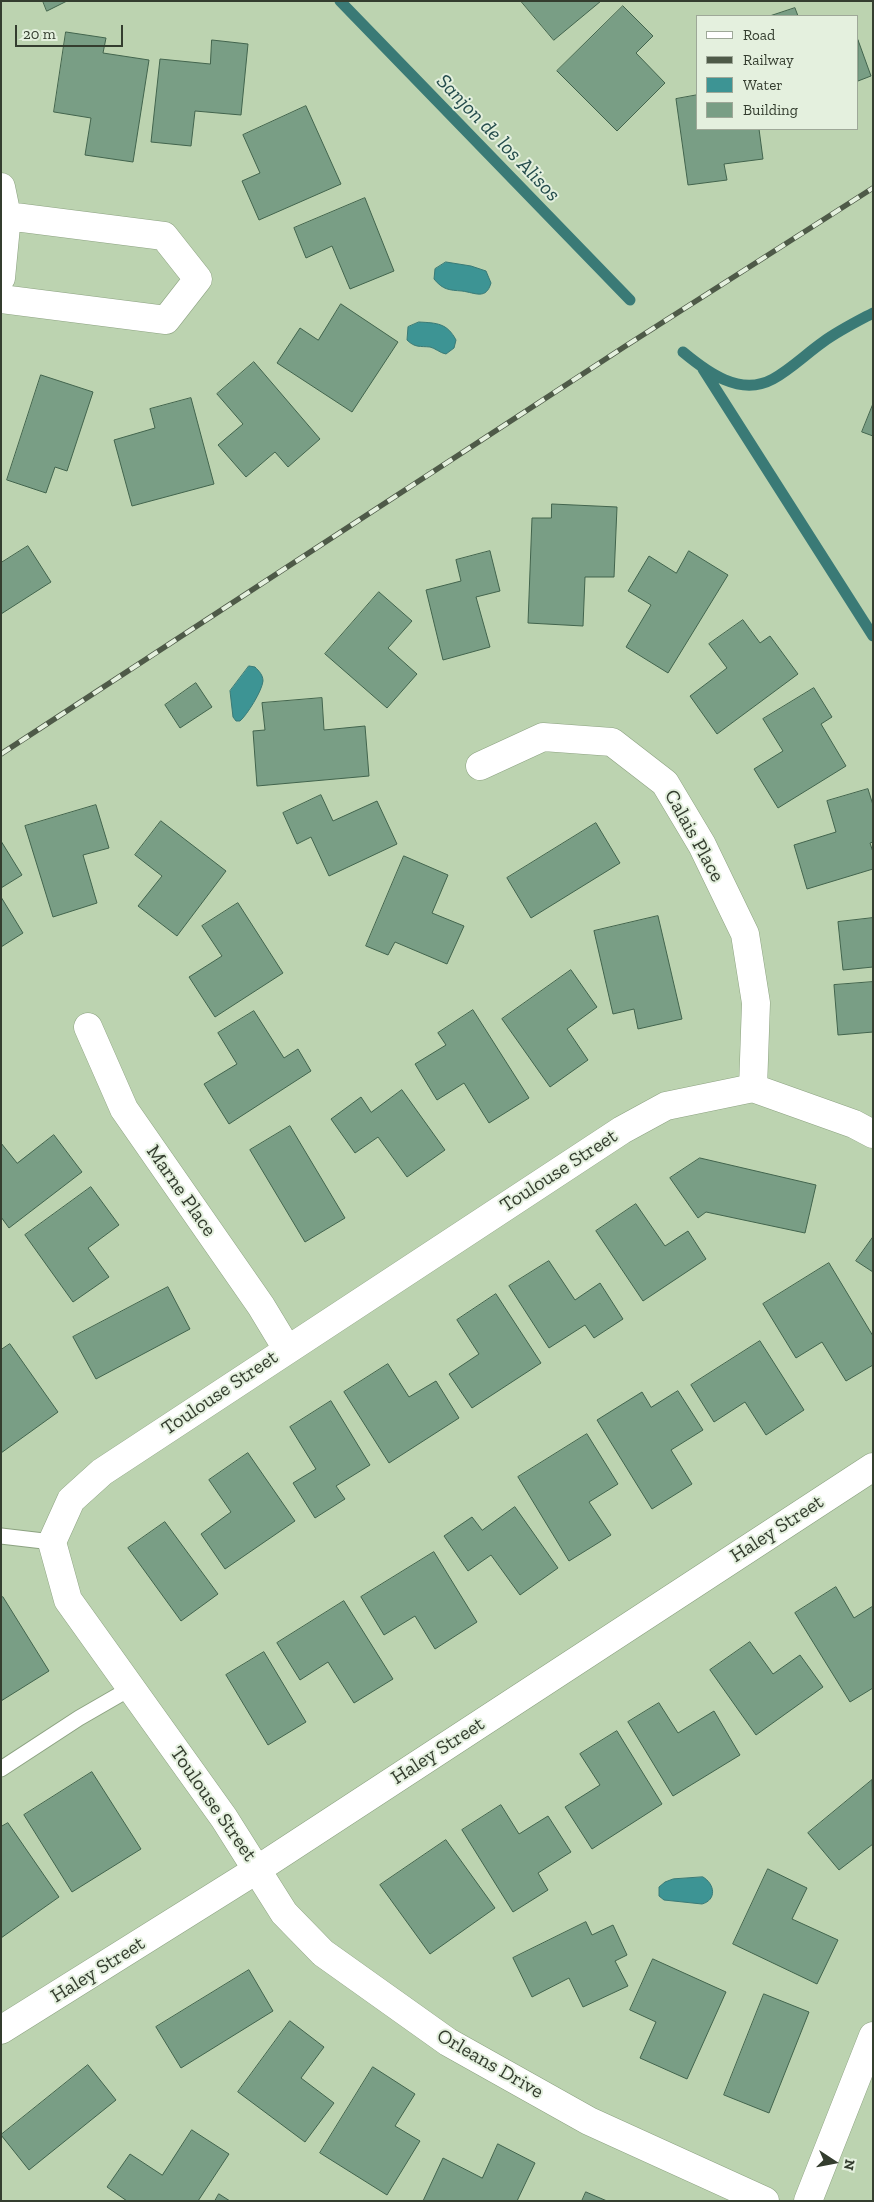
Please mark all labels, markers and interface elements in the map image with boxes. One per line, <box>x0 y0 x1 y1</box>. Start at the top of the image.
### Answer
scale bar <box>18 15 125 47</box>
legend <box>696 15 859 130</box>
text: 20 m <box>23 25 56 43</box>
text: Road <box>743 26 775 44</box>
text: Railway <box>743 51 794 69</box>
water label: Sanjon de los Alisos <box>431 69 565 207</box>
text: Water <box>743 76 783 94</box>
text: Building <box>743 101 798 119</box>
street label: Calais Place <box>659 786 729 886</box>
street label: Toulouse Street <box>496 1124 622 1218</box>
street label: Marne Place <box>141 1141 221 1241</box>
street label: Toulouse Street <box>157 1345 283 1441</box>
street label: Haley Street <box>726 1490 828 1568</box>
street label: Haley Street <box>387 1712 489 1790</box>
street label: Toulouse Street <box>165 1742 261 1866</box>
street label: Haley Street <box>47 1932 149 2008</box>
street label: Orleans Drive <box>432 2024 548 2104</box>
north arrow <box>809 2137 859 2187</box>
text: N <box>840 2158 859 2172</box>

